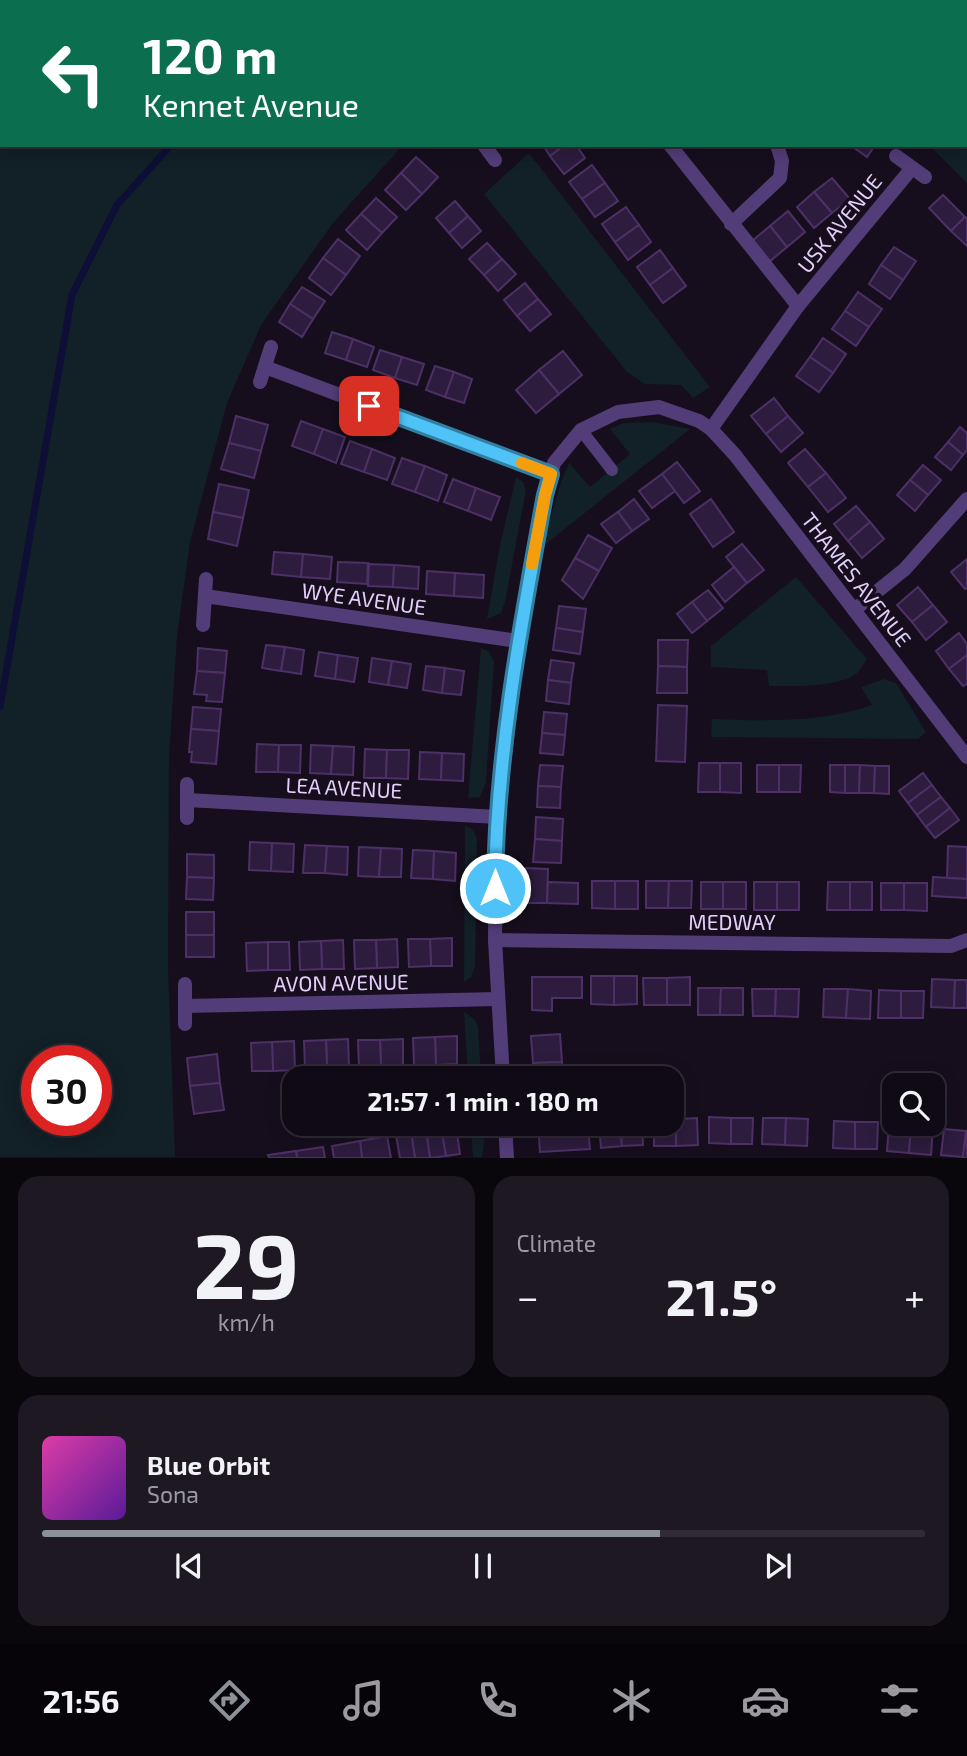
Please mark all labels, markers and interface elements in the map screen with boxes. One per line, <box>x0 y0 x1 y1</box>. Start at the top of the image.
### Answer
text: 120 m <box>143 25 277 84</box>
icon: left <box>28 28 119 119</box>
text: Kennet Avenue <box>143 85 359 123</box>
street label: USK AVENUE <box>792 169 886 277</box>
pin <box>339 376 399 436</box>
icon: arrive <box>350 387 388 425</box>
street label: THAMES AVENUE <box>797 507 917 651</box>
street label: WYE AVENUE <box>300 577 428 619</box>
street label: LEA AVENUE <box>285 771 403 803</box>
position arrow <box>458 851 532 925</box>
street label: MEDWAY <box>688 909 776 934</box>
street label: AVON AVENUE <box>273 968 409 996</box>
speed limit sign: 30 <box>21 1045 112 1136</box>
map controls <box>882 1073 945 1136</box>
button: search <box>882 1073 945 1136</box>
text: 21:57 · 1 min · 180 m <box>367 1085 599 1116</box>
text: 29 <box>193 1208 300 1317</box>
text: Climate <box>517 1229 596 1257</box>
text: 21.5° <box>665 1264 777 1326</box>
text: − <box>517 1273 539 1319</box>
text: + <box>904 1273 925 1319</box>
text: km/h <box>218 1308 275 1336</box>
text: Blue Orbit <box>147 1449 270 1480</box>
text: Sona <box>147 1480 199 1508</box>
icon: previous <box>170 1547 208 1585</box>
icon: pause <box>464 1547 502 1585</box>
icon: next <box>759 1547 797 1585</box>
icon: directions <box>205 1676 254 1725</box>
icon: music <box>339 1676 388 1725</box>
icon: phone <box>473 1676 522 1725</box>
icon: climate <box>607 1676 656 1725</box>
icon: car <box>741 1676 790 1725</box>
icon: filters <box>875 1676 924 1725</box>
text: 21:56 <box>43 1681 120 1719</box>

